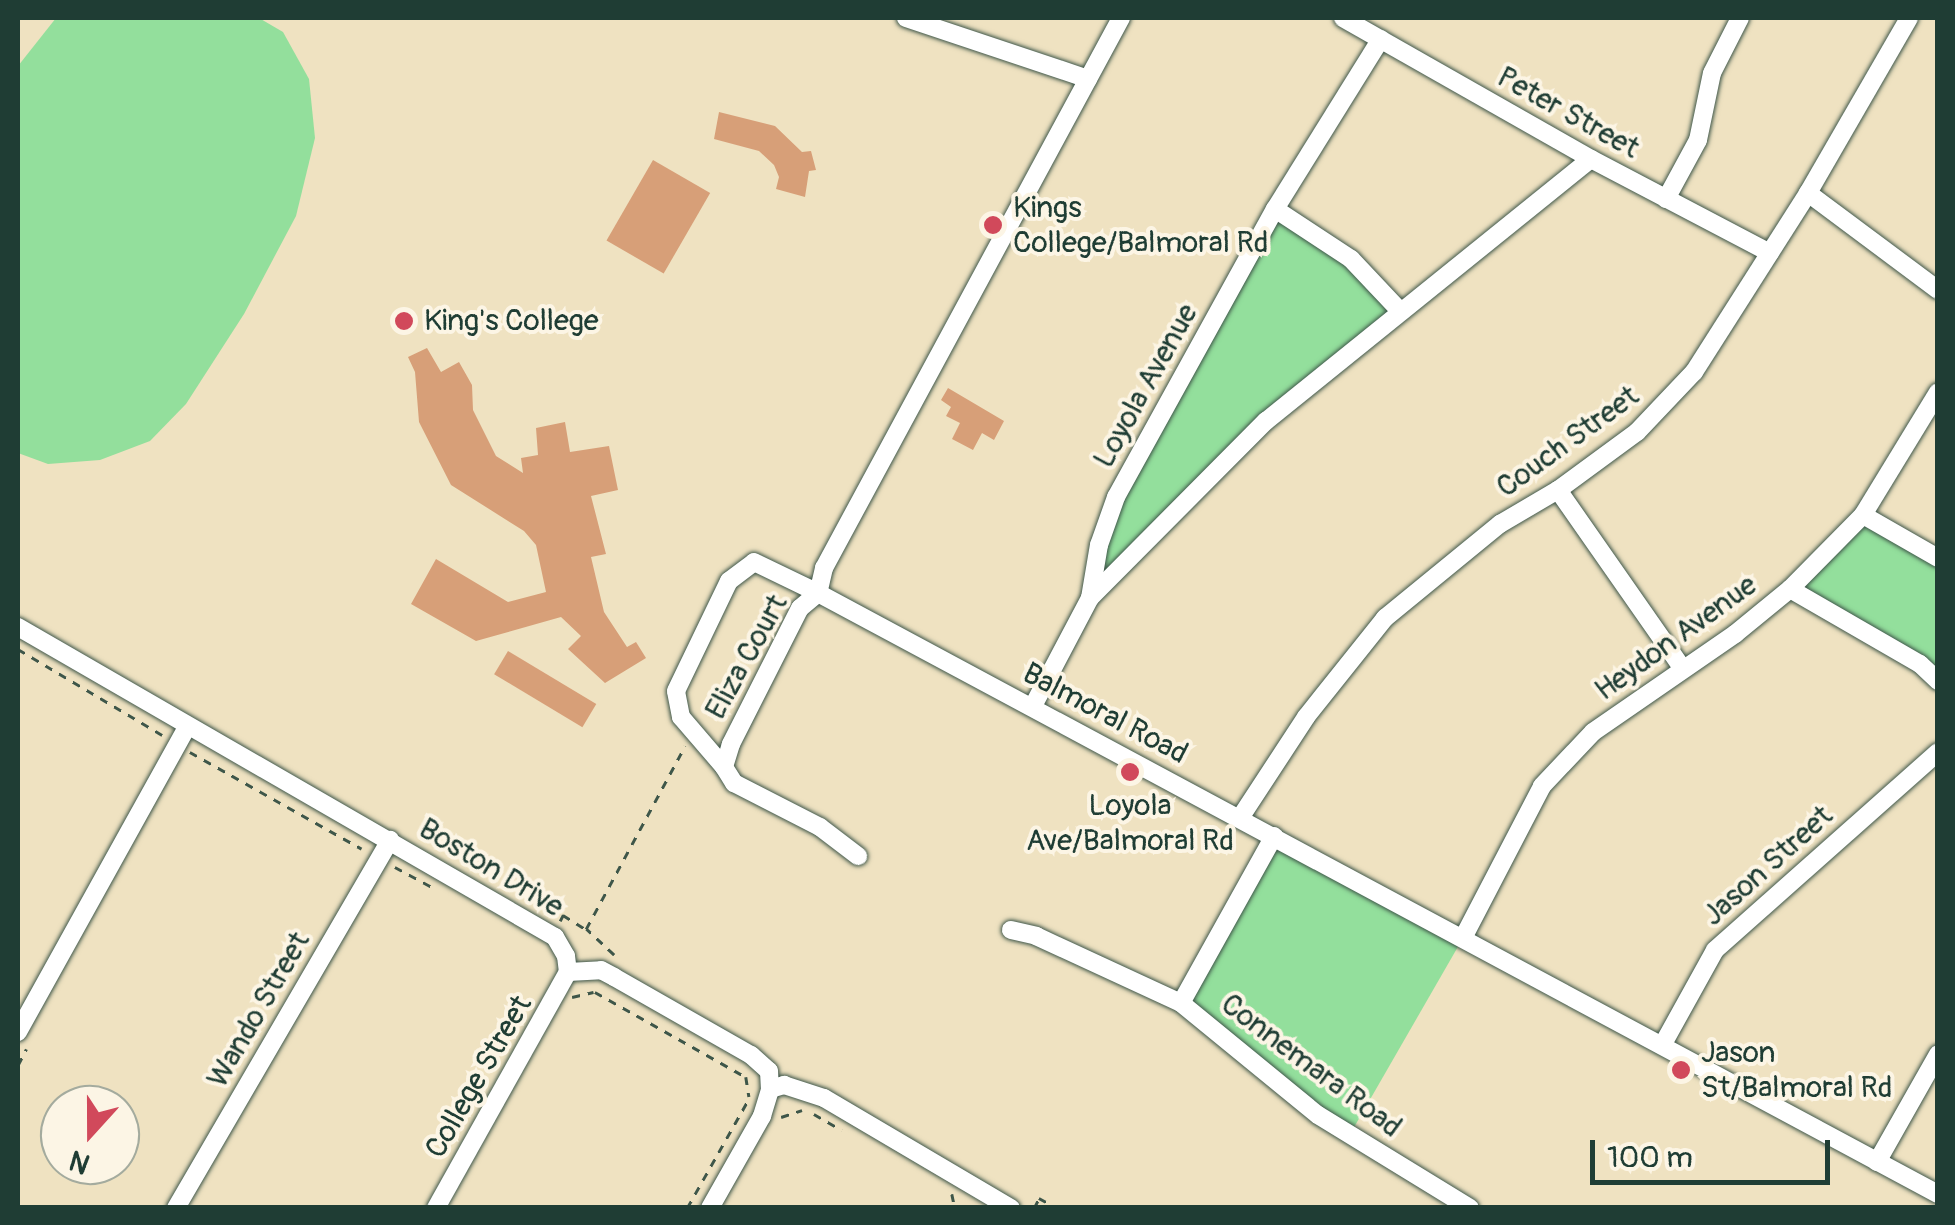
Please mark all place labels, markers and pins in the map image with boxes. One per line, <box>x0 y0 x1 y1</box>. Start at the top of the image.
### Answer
place label: Kings College/Balmoral Rd <box>1013 190 1269 260</box>
marker: Kings College/Balmoral Rd <box>982 214 1004 236</box>
place label: King's College <box>424 303 599 339</box>
marker: King's College <box>393 310 415 332</box>
marker: Loyola Ave/Balmoral Rd <box>1119 761 1141 783</box>
place label: Loyola Ave/Balmoral Rd <box>1026 788 1234 858</box>
place label: Jason St/Balmoral Rd <box>1701 1035 1893 1106</box>
marker: Jason St/Balmoral Rd <box>1670 1059 1692 1081</box>

